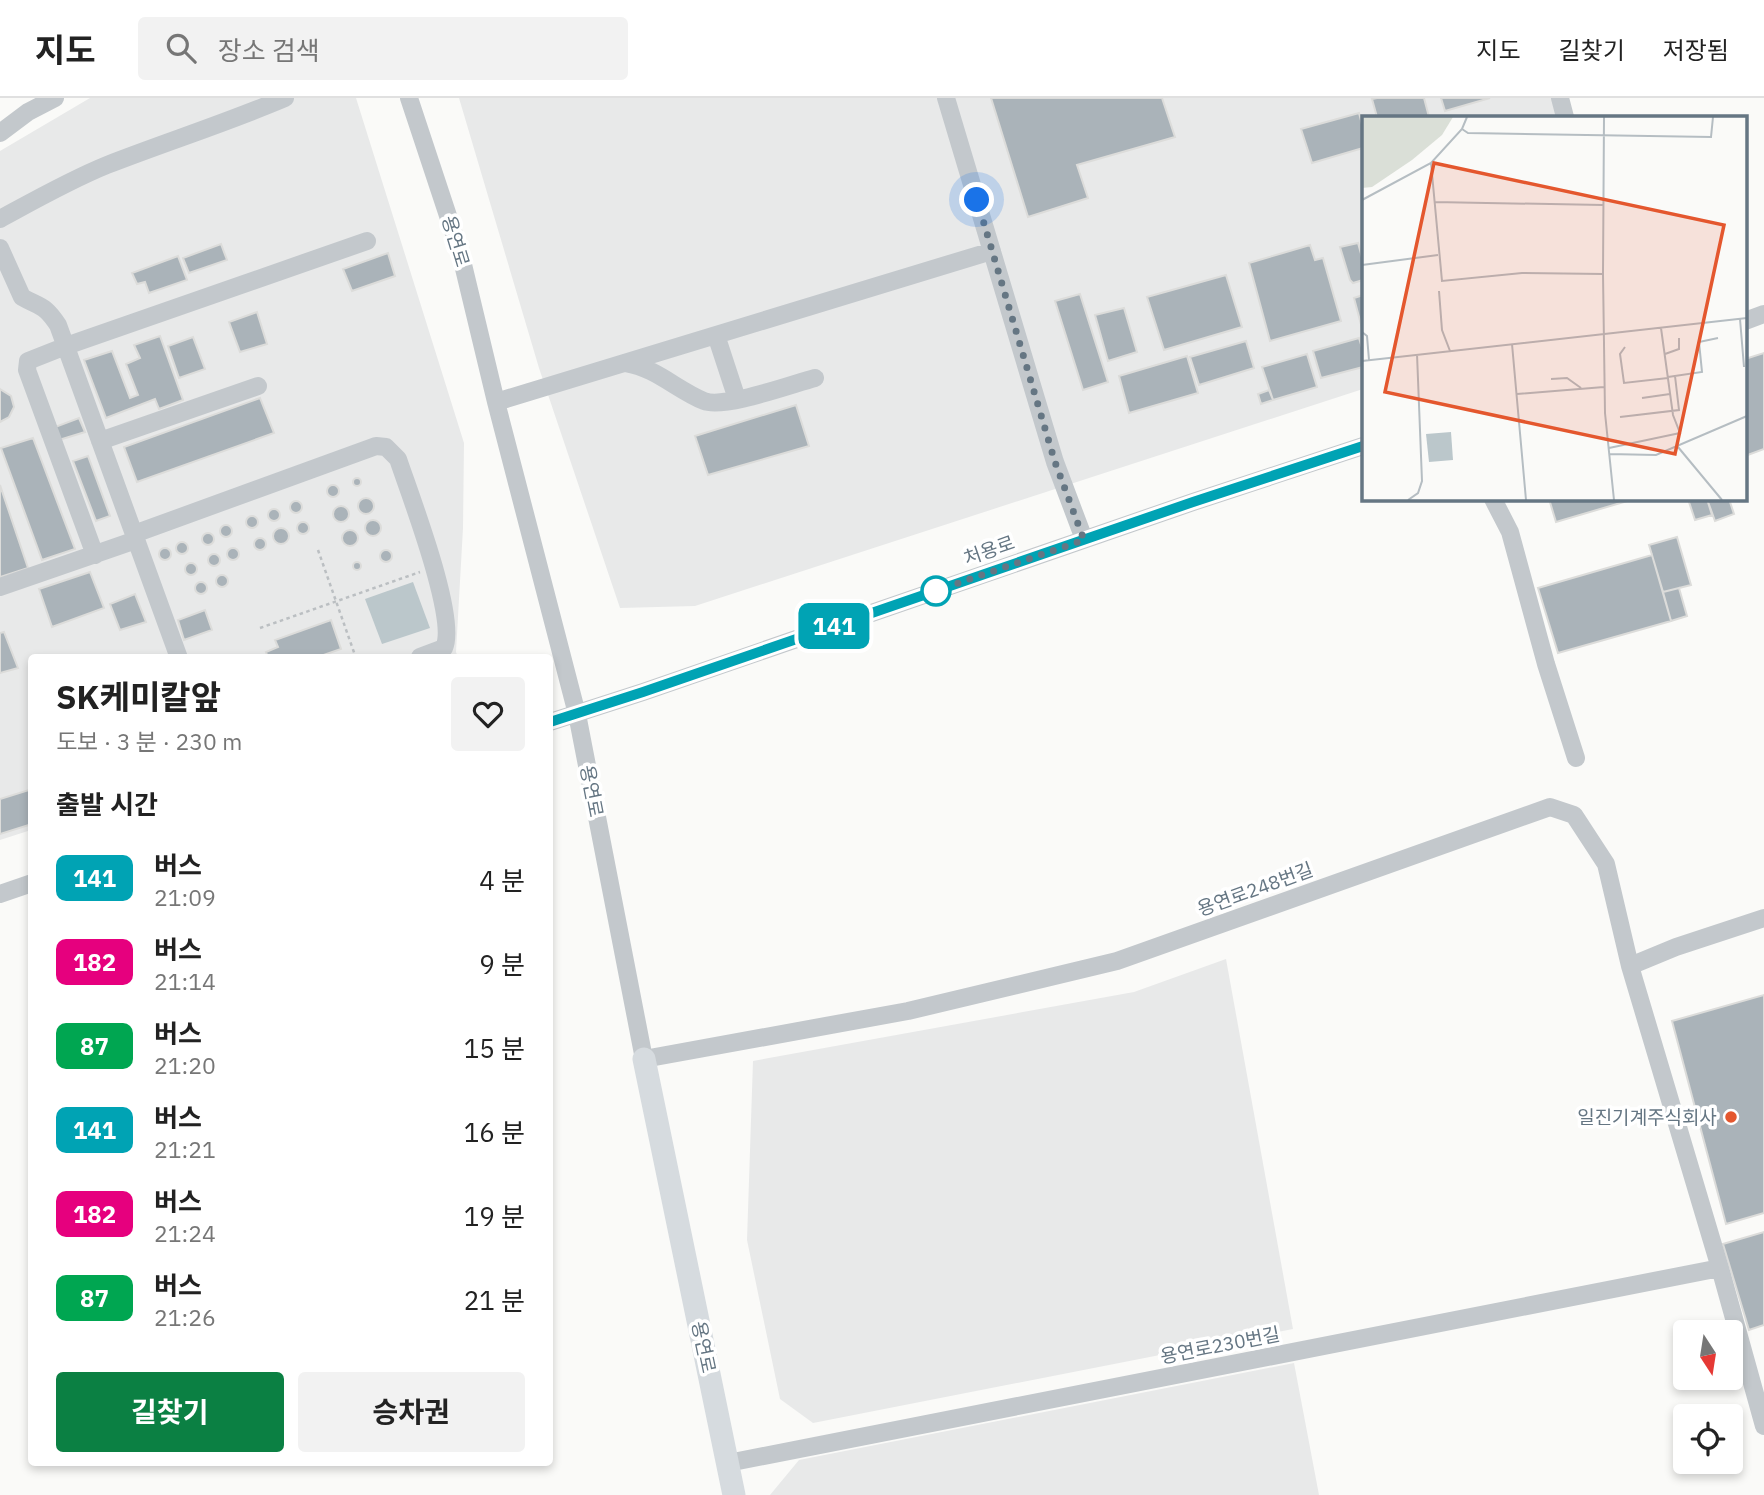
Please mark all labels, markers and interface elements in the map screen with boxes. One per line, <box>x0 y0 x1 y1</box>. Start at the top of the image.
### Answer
search box <box>138 17 628 80</box>
text: 지도 <box>35 28 96 71</box>
icon: search <box>162 29 200 67</box>
text: 장소 검색 <box>218 33 320 67</box>
text: 지도 <box>1476 34 1521 66</box>
text: 길찾기 <box>1559 34 1625 66</box>
text: 저장됨 <box>1663 34 1729 66</box>
inset map <box>1362 116 1746 500</box>
your location <box>959 182 994 217</box>
street label: 용연로 <box>437 212 475 270</box>
street label: 처용로 <box>960 530 1018 570</box>
unlabelled marker <box>921 576 951 606</box>
line badge: 141 <box>794 603 874 649</box>
text: 141 <box>812 610 856 642</box>
text: SK케미칼앞 <box>56 675 221 718</box>
button: heart <box>451 677 525 751</box>
text: 도보 · 3 분 · 230 m <box>56 726 242 756</box>
street label: 용연로 <box>575 763 609 819</box>
text: 출발 시간 <box>56 787 158 821</box>
text: 버스 <box>154 848 202 882</box>
street label: 용연로248번길 <box>1194 857 1316 921</box>
text: 141 <box>73 862 116 894</box>
text: 4 분 <box>479 863 525 897</box>
text: 21:09 <box>154 882 216 912</box>
text: 버스 <box>154 932 202 966</box>
text: 182 <box>73 946 116 978</box>
text: 9 분 <box>479 947 525 981</box>
text: 21:14 <box>154 966 216 996</box>
text: 버스 <box>154 1016 202 1050</box>
text: 87 <box>80 1030 109 1062</box>
text: 15 분 <box>464 1031 525 1065</box>
text: 21:20 <box>154 1050 216 1080</box>
text: 버스 <box>154 1100 202 1134</box>
place label: 일진기계주식회사 <box>1577 1105 1717 1129</box>
marker: 일진기계주식회사 <box>1723 1109 1739 1125</box>
text: 141 <box>73 1114 116 1146</box>
text: 16 분 <box>464 1115 525 1149</box>
text: 21:21 <box>154 1134 216 1164</box>
text: 버스 <box>154 1184 202 1218</box>
text: 182 <box>73 1198 116 1230</box>
text: 19 분 <box>464 1199 525 1233</box>
text: 21:24 <box>154 1218 216 1248</box>
text: 버스 <box>154 1268 202 1302</box>
text: 87 <box>80 1282 109 1314</box>
text: 21 분 <box>464 1283 525 1317</box>
text: 21:26 <box>154 1302 216 1332</box>
street label: 용연로 <box>687 1319 721 1375</box>
north arrow <box>1673 1320 1743 1390</box>
map controls <box>1673 1320 1743 1474</box>
street label: 용연로230번길 <box>1158 1322 1282 1368</box>
button: 길찾기 <box>56 1372 284 1452</box>
button: 승차권 <box>298 1372 525 1452</box>
button: locate <box>1673 1404 1743 1474</box>

